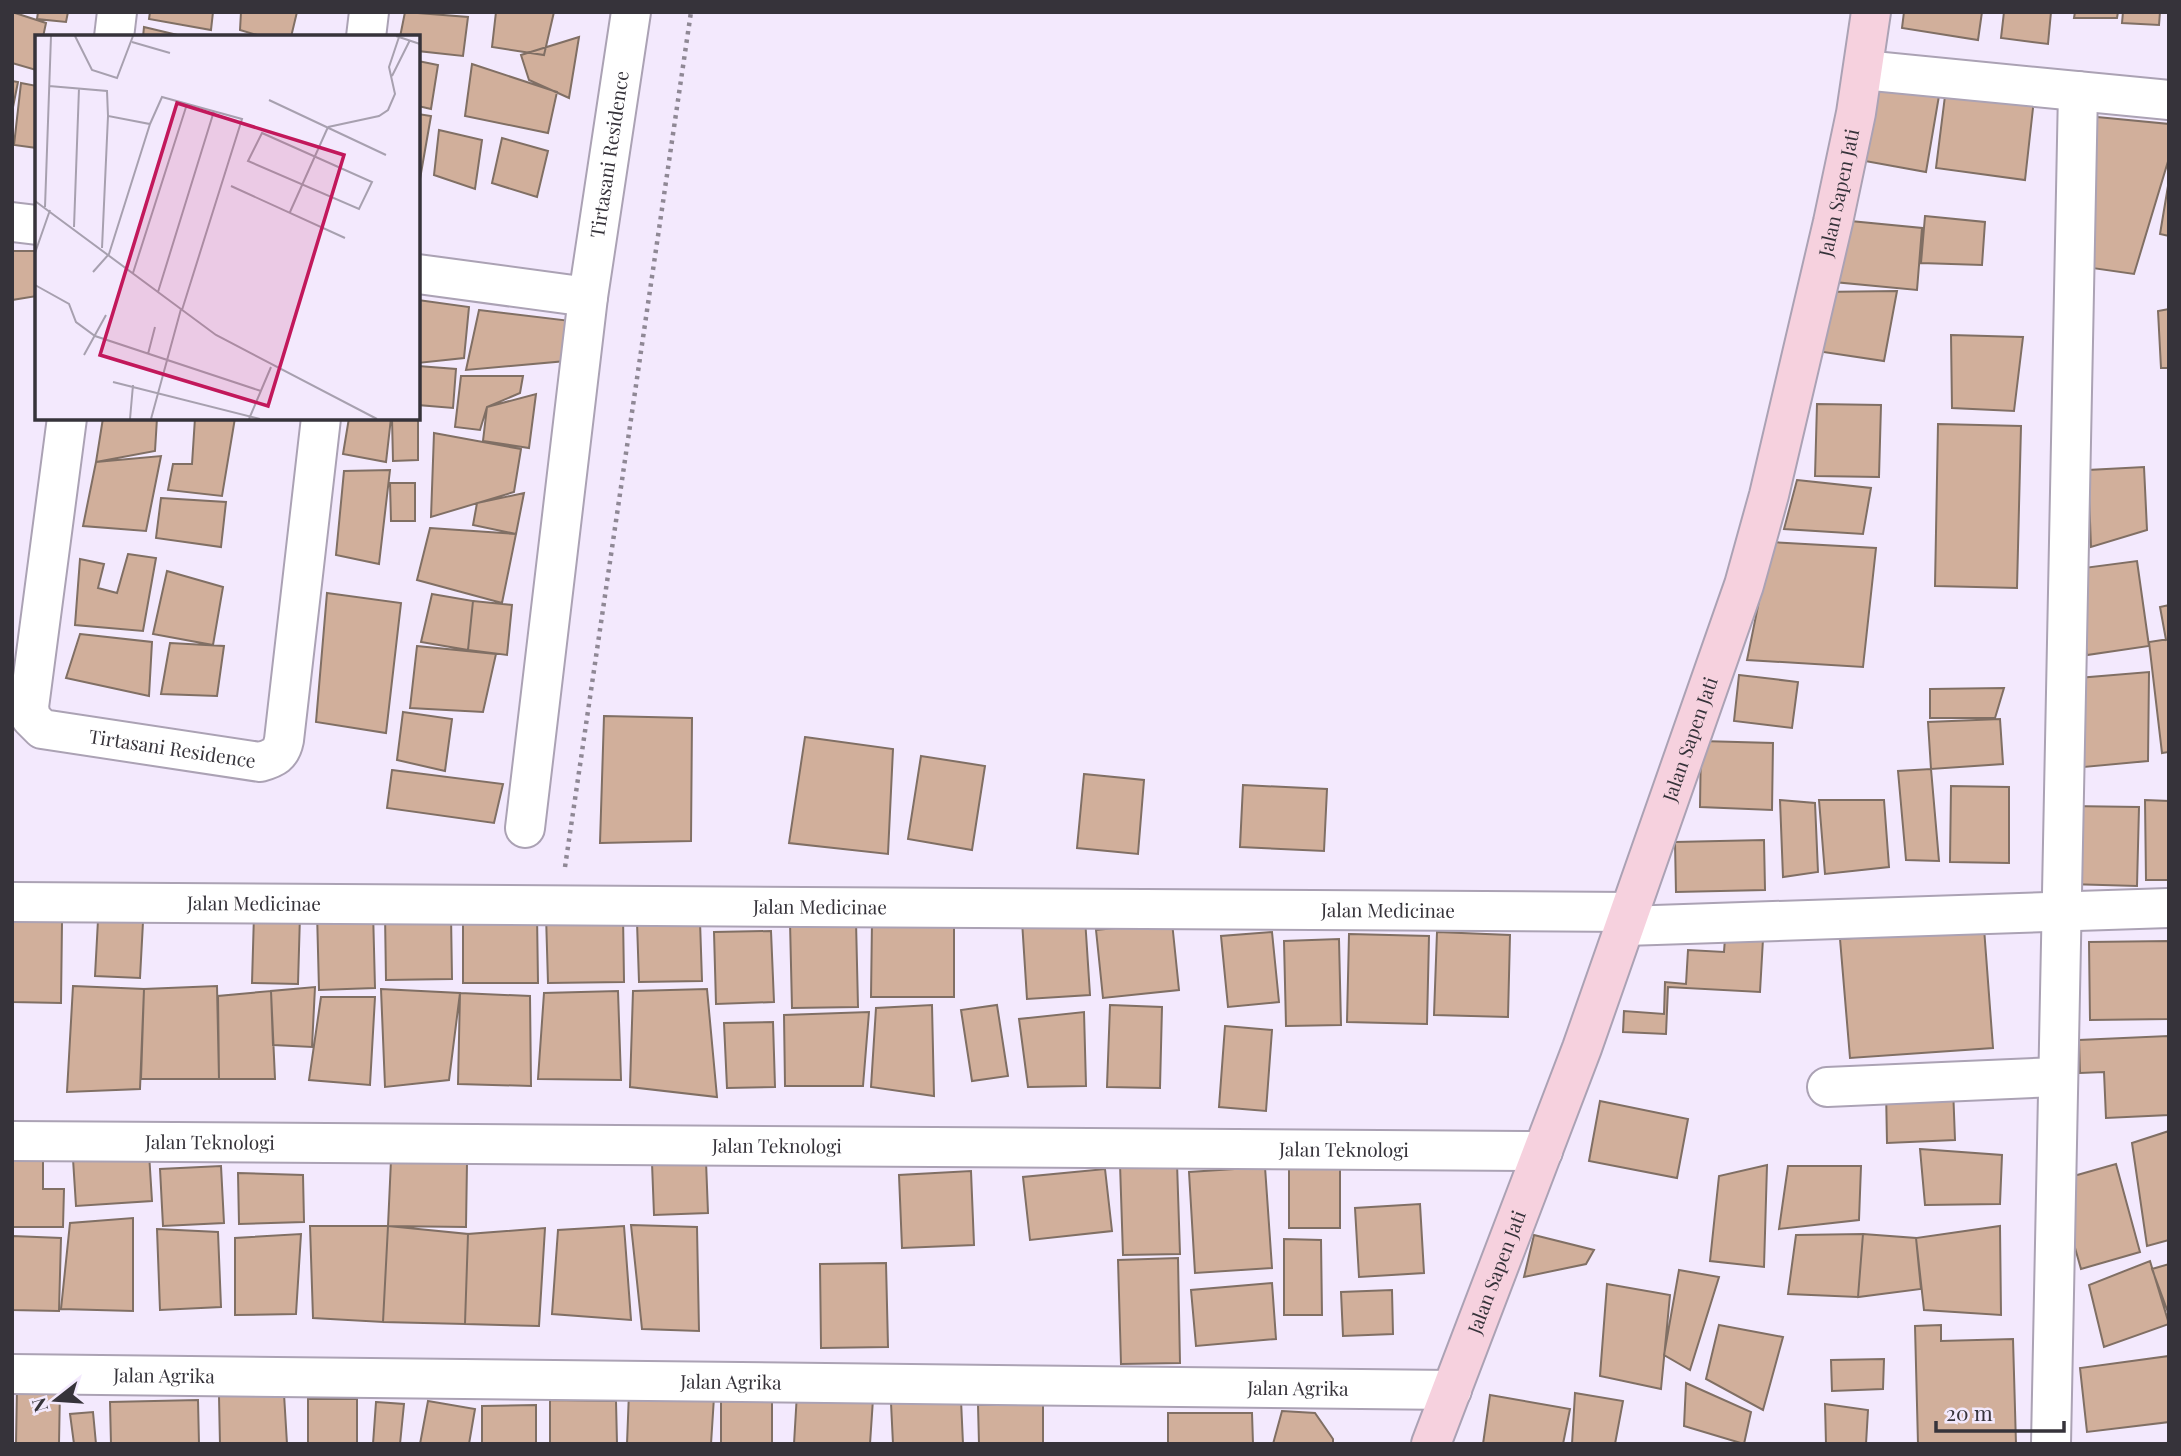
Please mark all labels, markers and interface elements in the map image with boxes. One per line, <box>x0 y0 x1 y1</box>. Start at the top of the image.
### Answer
inset map <box>35 35 420 420</box>
street label: Tirtasani Residence <box>583 69 634 239</box>
street label: Jalan Sapen Jati <box>1811 126 1864 260</box>
street label: Jalan Sapen Jati <box>1655 673 1723 806</box>
street label: Tirtasani Residence <box>87 722 258 773</box>
street label: Jalan Medicinae <box>186 889 321 916</box>
street label: Jalan Medicinae <box>752 893 887 919</box>
street label: Jalan Medicinae <box>1320 896 1455 923</box>
street label: Jalan Teknologi <box>144 1128 275 1155</box>
street label: Jalan Teknologi <box>711 1132 842 1158</box>
street label: Jalan Teknologi <box>1278 1135 1409 1162</box>
street label: Jalan Sapen Jati <box>1460 1206 1531 1338</box>
street label: Jalan Agrika <box>112 1361 215 1388</box>
north arrow <box>21 1365 91 1435</box>
street label: Jalan Agrika <box>679 1367 782 1395</box>
street label: Jalan Agrika <box>1246 1374 1349 1401</box>
scale bar <box>1936 1390 2064 1434</box>
text: N <box>24 1395 53 1416</box>
text: 20 m <box>1946 1398 1993 1426</box>

